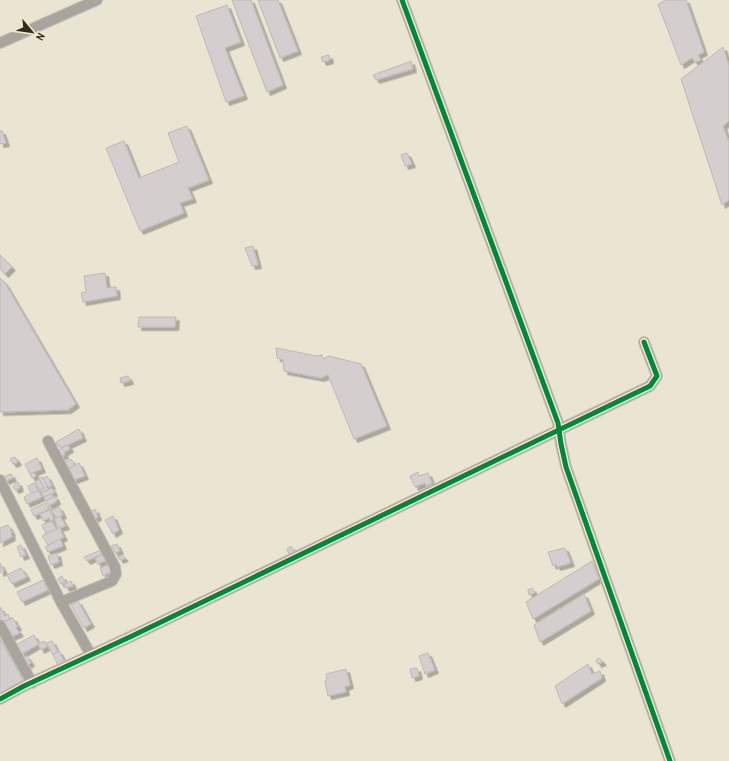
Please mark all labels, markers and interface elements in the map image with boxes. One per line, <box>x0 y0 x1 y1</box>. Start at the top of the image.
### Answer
north arrow <box>12 12 52 52</box>
text: N <box>33 31 48 43</box>

